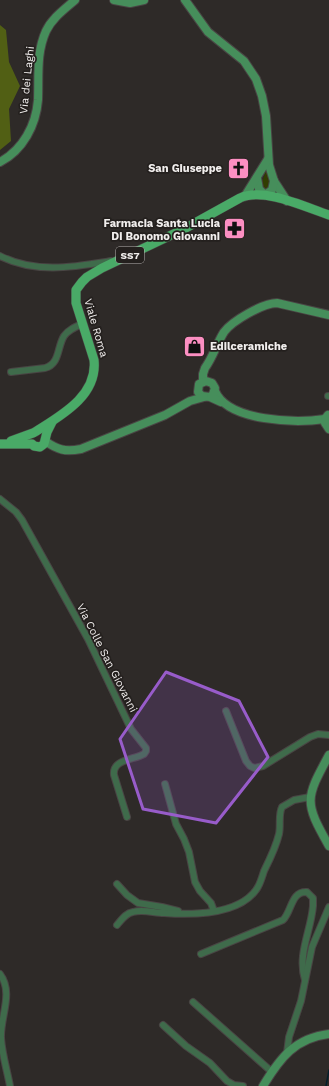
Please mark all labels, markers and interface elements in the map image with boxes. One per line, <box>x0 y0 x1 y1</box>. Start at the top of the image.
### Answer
street label: Via dei Laghi <box>17 45 37 115</box>
church icon: San Giuseppe <box>225 155 251 181</box>
place label: San Giuseppe <box>148 162 222 175</box>
pharmacy icon: Farmacia Santa Lucia Di Bonomo Giovanni <box>222 216 248 242</box>
place label: Farmacia Santa Lucia Di Bonomo Giovanni <box>103 217 221 243</box>
road number: SS7 <box>116 247 144 263</box>
street label: Viale Roma <box>81 297 111 359</box>
shop icon: Edilceramiche <box>181 333 207 359</box>
place label: Edilceramiche <box>210 340 287 353</box>
street label: Via Colle San Giovanni <box>74 601 140 715</box>

